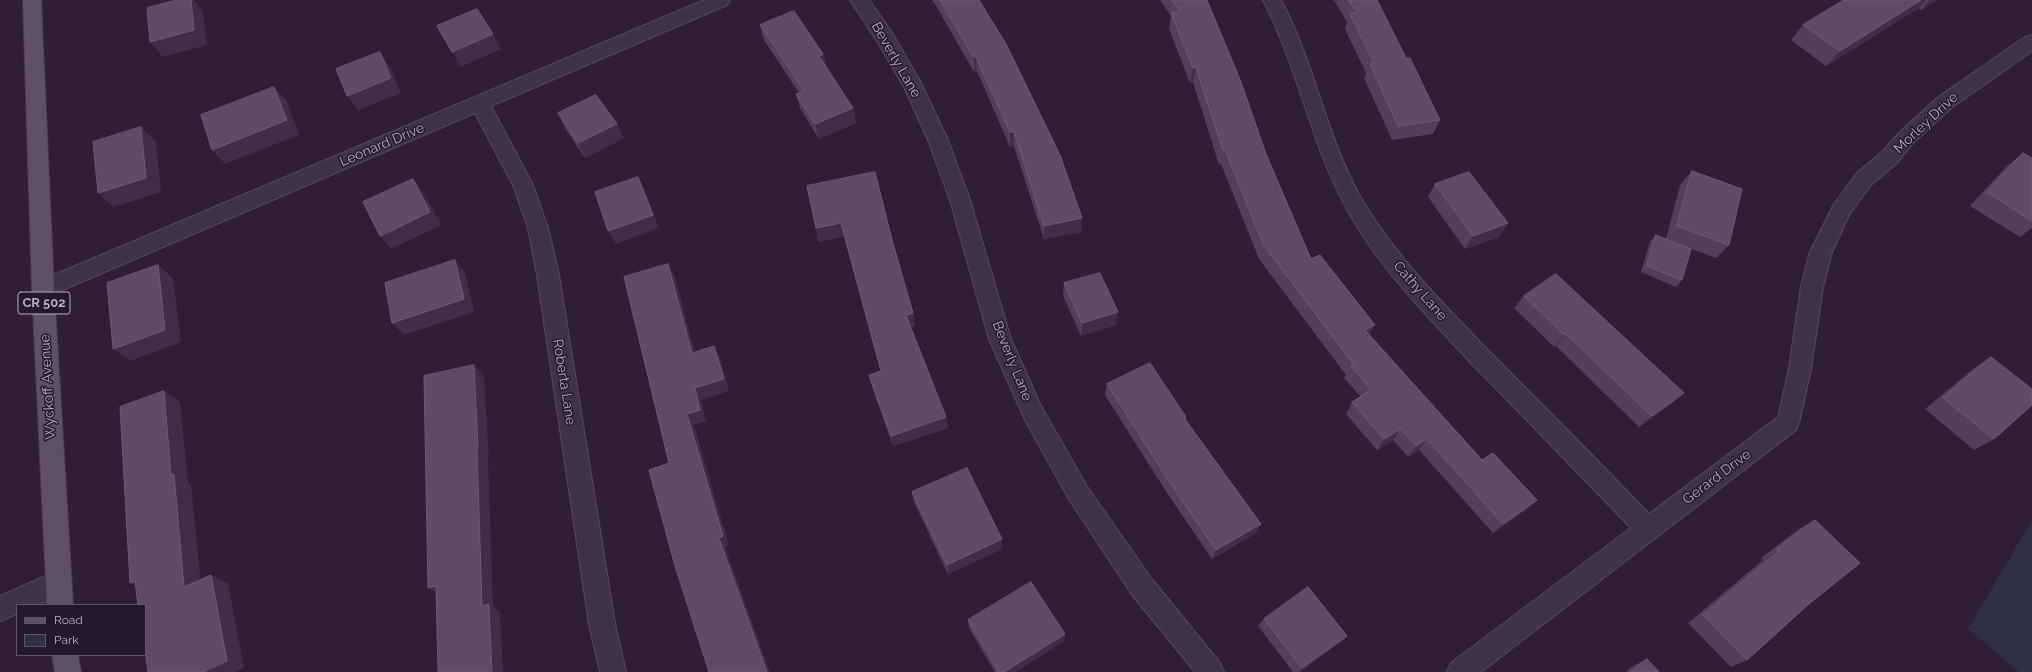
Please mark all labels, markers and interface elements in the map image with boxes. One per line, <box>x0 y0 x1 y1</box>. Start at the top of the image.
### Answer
street label: Beverly Lane <box>868 19 924 101</box>
street label: Morley Drive <box>1890 89 1962 157</box>
street label: Leonard Drive <box>337 120 427 170</box>
street label: Cathy Lane <box>1390 258 1450 324</box>
road number: CR 502 <box>18 292 70 314</box>
street label: Beverly Lane <box>988 319 1036 403</box>
street label: Wyckoff Avenue <box>37 334 59 440</box>
street label: Roberta Lane <box>549 338 579 426</box>
street label: Gerard Drive <box>1680 446 1754 508</box>
legend <box>16 604 146 656</box>
text: Road <box>54 613 83 627</box>
text: Park <box>54 633 79 647</box>

